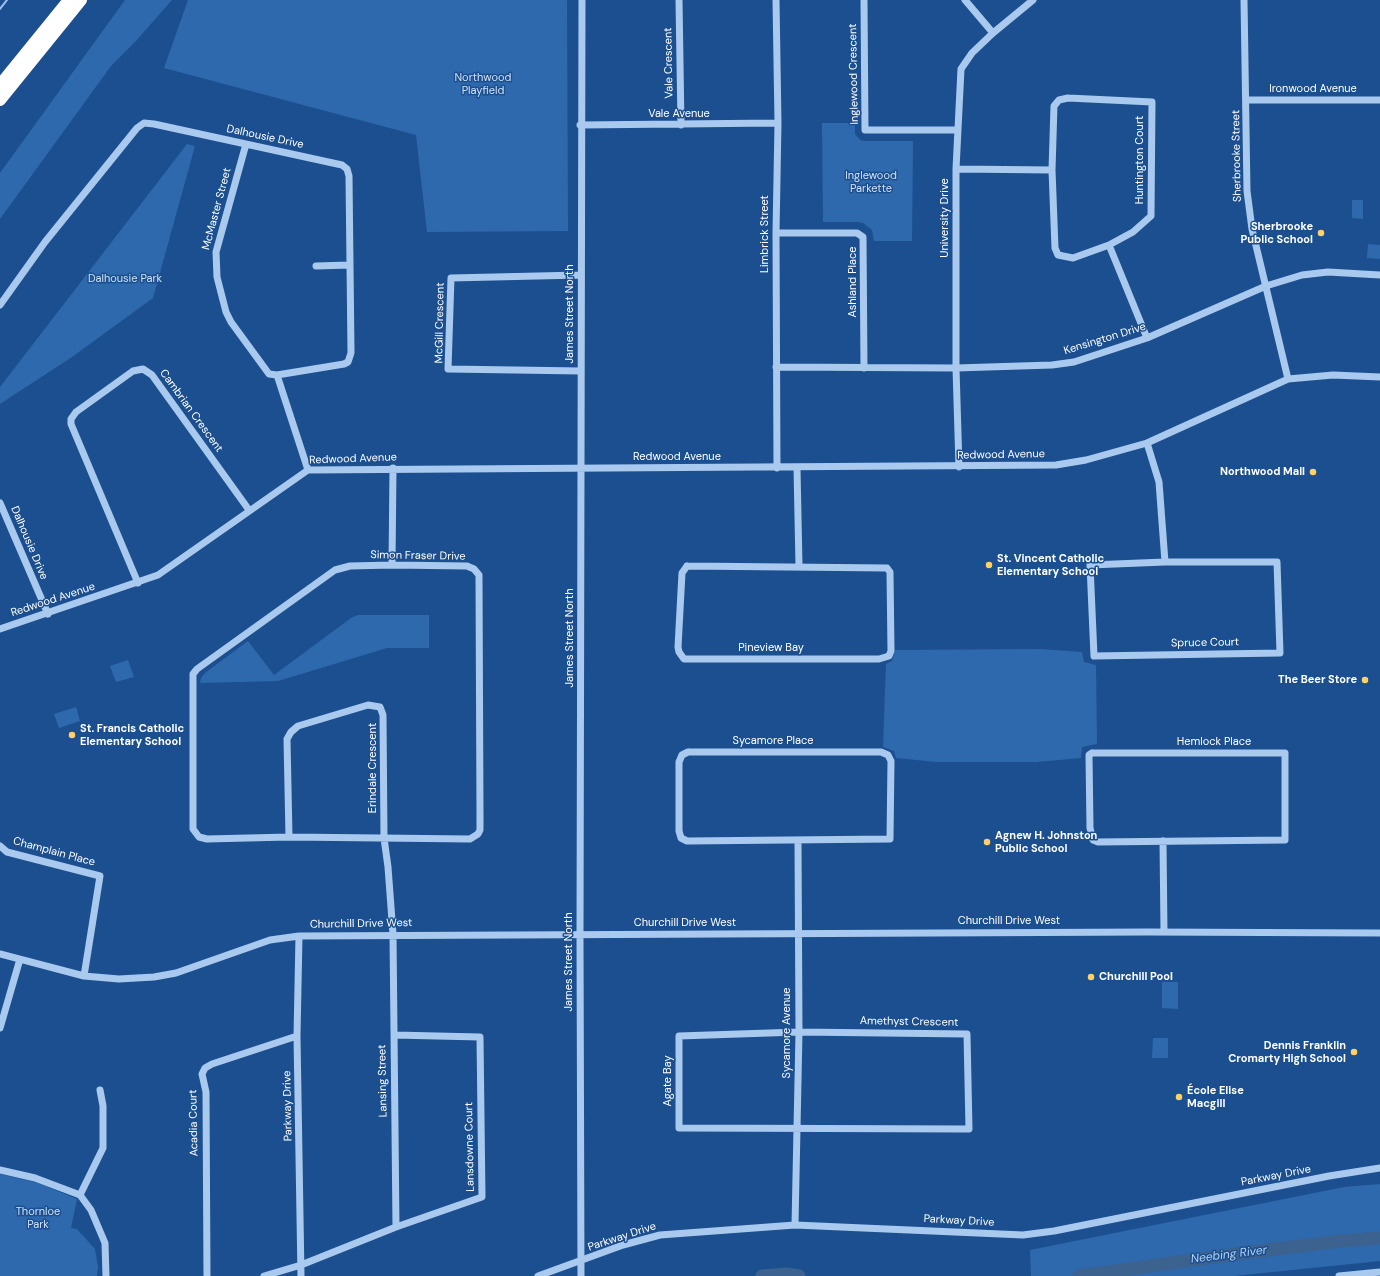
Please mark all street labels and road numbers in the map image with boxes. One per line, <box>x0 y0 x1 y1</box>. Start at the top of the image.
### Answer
street label: Inglewood Crescent <box>847 23 861 125</box>
street label: Vale Crescent <box>662 27 676 99</box>
street label: Ironwood Avenue <box>1269 82 1357 96</box>
street label: Vale Avenue <box>648 107 710 121</box>
street label: Sherbrooke Street <box>1230 110 1244 202</box>
street label: Huntington Court <box>1133 116 1147 204</box>
street label: Dalhousie Drive <box>225 122 305 152</box>
street label: McMaster Street <box>200 166 234 252</box>
street label: University Drive <box>938 178 952 258</box>
street label: Limbrick Street <box>758 195 772 273</box>
street label: Ashland Place <box>846 246 860 318</box>
street label: James Street North <box>563 265 577 363</box>
street label: McGill Crescent <box>433 282 447 364</box>
street label: Kensington Drive <box>1062 320 1148 358</box>
street label: Cambrian Crescent <box>157 367 225 455</box>
street label: Redwood Avenue <box>957 448 1045 462</box>
street label: Redwood Avenue <box>633 450 721 464</box>
street label: Redwood Avenue <box>309 451 397 467</box>
street label: Dalhousie Drive <box>8 504 50 582</box>
street label: Simon Fraser Drive <box>370 549 466 563</box>
street label: Redwood Avenue <box>9 580 97 620</box>
street label: James Street North <box>563 589 577 687</box>
street label: Spruce Court <box>1171 636 1239 650</box>
street label: Pineview Bay <box>738 641 804 655</box>
street label: Erindale Crescent <box>366 723 380 813</box>
street label: Sycamore Place <box>733 734 813 748</box>
street label: Hemlock Place <box>1177 735 1251 749</box>
street label: Champlain Place <box>11 835 97 869</box>
street label: James Street North <box>562 913 576 1011</box>
street label: Churchill Drive West <box>958 914 1060 928</box>
street label: Churchill Drive West <box>634 916 736 930</box>
street label: Churchill Drive West <box>310 917 412 931</box>
street label: Sycamore Avenue <box>780 988 794 1078</box>
street label: Amethyst Crescent <box>860 1015 958 1029</box>
street label: Lansing Street <box>376 1044 390 1118</box>
street label: Agate Bay <box>661 1055 675 1107</box>
street label: Parkway Drive <box>281 1070 295 1142</box>
street label: Acadia Court <box>187 1089 201 1157</box>
street label: Lansdowne Court <box>463 1102 477 1192</box>
street label: Parkway Drive <box>1240 1163 1312 1189</box>
street label: Parkway Drive <box>923 1213 995 1229</box>
street label: Parkway Drive <box>586 1220 658 1254</box>

